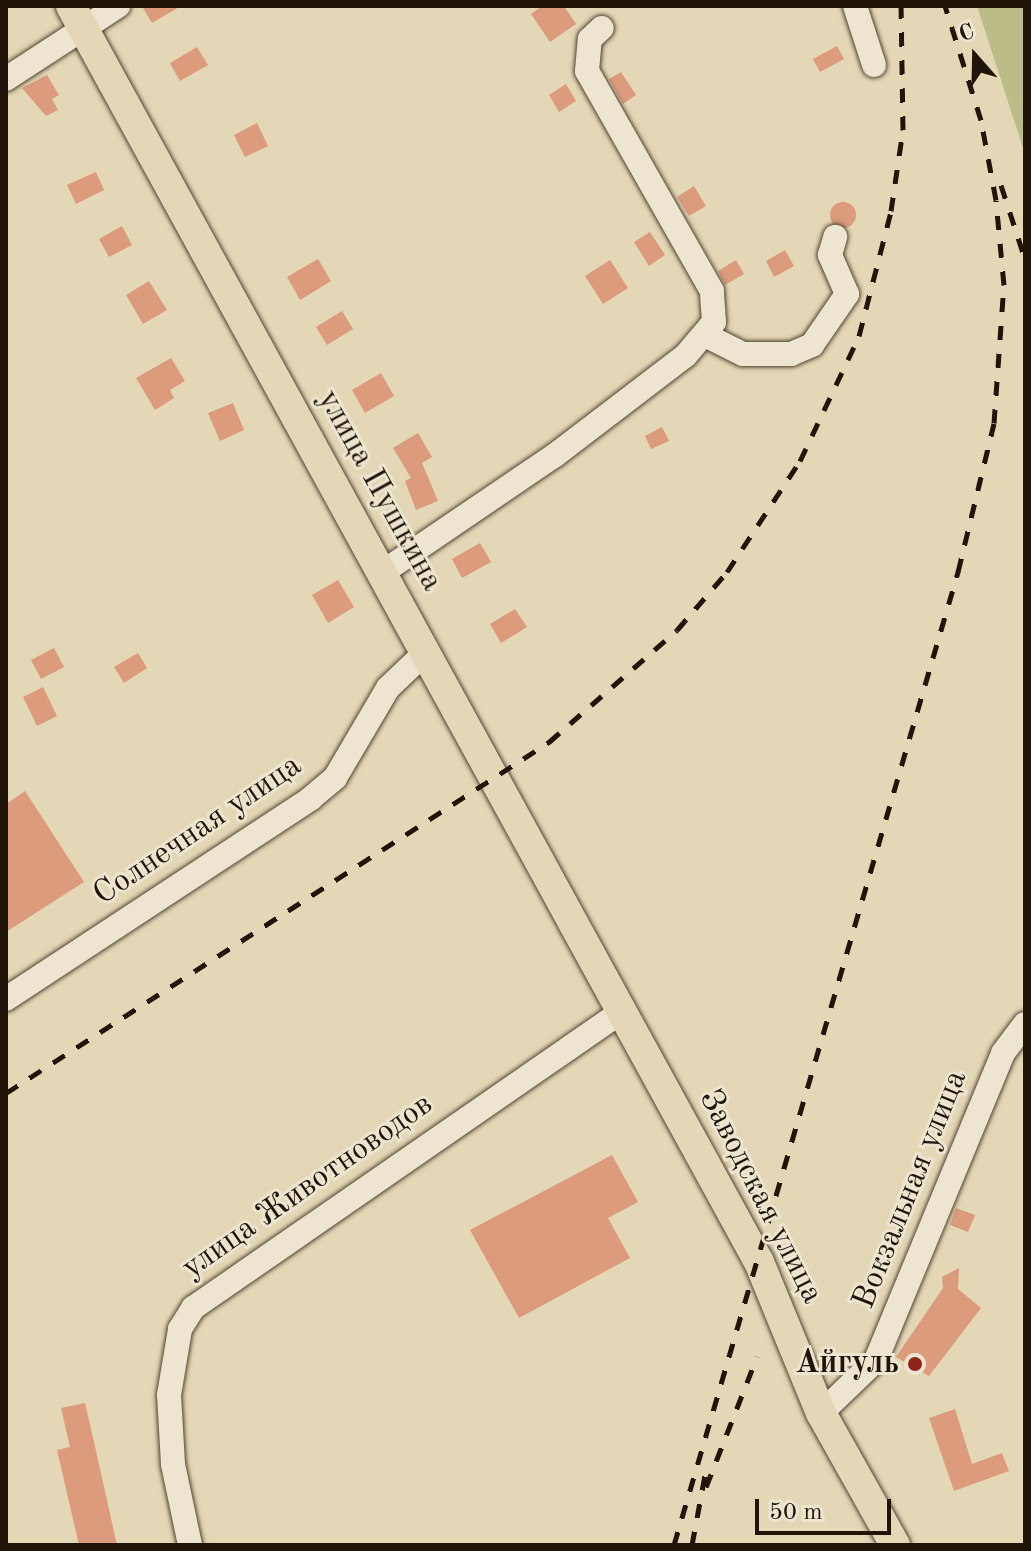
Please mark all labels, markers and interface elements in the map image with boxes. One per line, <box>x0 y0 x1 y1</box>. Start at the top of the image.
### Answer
north arrow <box>935 16 1015 96</box>
text: С <box>956 21 977 46</box>
street label: улица Пушкина <box>308 384 450 598</box>
street label: Солнечная улица <box>87 747 309 915</box>
street label: Вокзальная улица <box>846 1065 976 1315</box>
street label: Заводская улица <box>690 1084 830 1310</box>
street label: улица Животноводов <box>175 1086 441 1288</box>
place label: Айгуль <box>795 1345 899 1383</box>
marker: Айгуль <box>906 1355 924 1373</box>
scale bar <box>759 1483 895 1533</box>
text: 50 m <box>769 1501 823 1525</box>

